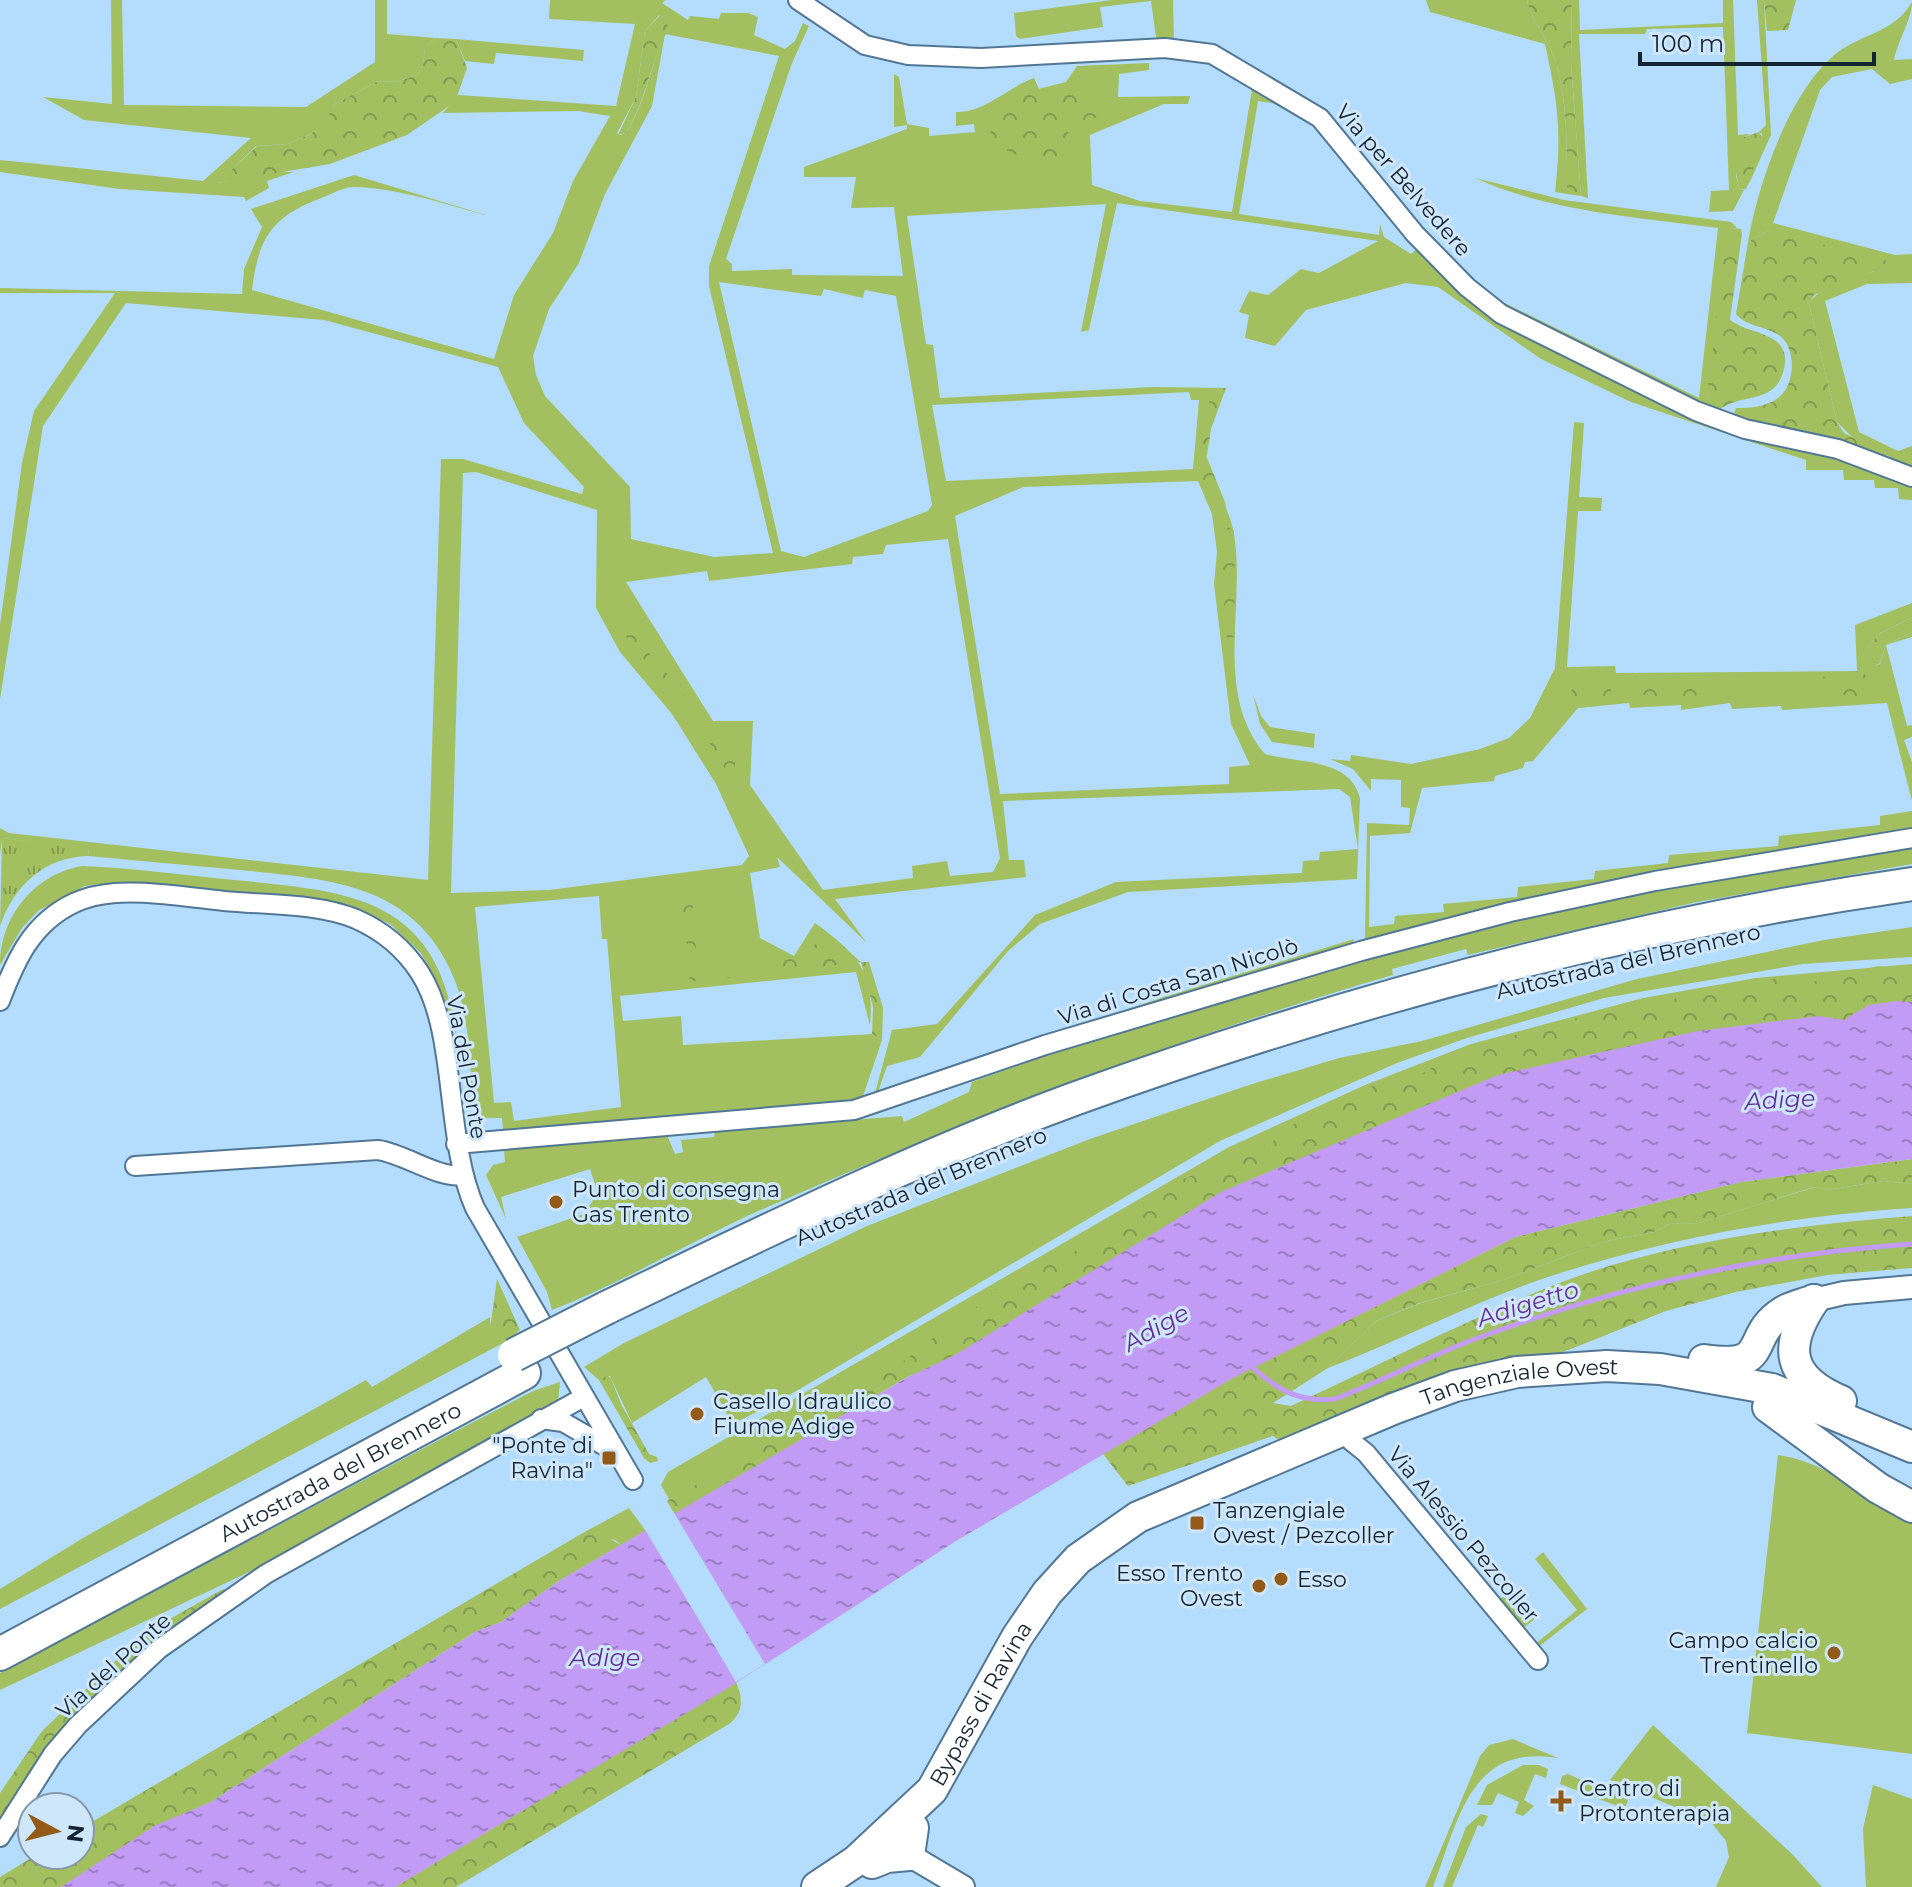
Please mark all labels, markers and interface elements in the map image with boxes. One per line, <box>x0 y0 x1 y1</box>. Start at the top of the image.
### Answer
scale bar <box>1640 16 1874 66</box>
text: 100 m <box>1652 29 1724 58</box>
street label: Via per Belvedere <box>1330 99 1477 262</box>
street label: Autostrada del Brennero <box>1493 918 1763 1005</box>
street label: Via di Costa San Nicolò <box>1055 932 1302 1031</box>
street label: Via del Ponte <box>441 993 492 1141</box>
water label: Adige <box>1742 1083 1816 1116</box>
street label: Autostrada del Brennero <box>791 1121 1051 1252</box>
place label: Punto di consegna Gas Trento <box>572 1176 780 1228</box>
marker: Punto di consegna Gas Trento <box>547 1193 565 1211</box>
water label: Adigetto <box>1472 1274 1582 1333</box>
water label: Adige <box>1116 1298 1194 1358</box>
street label: Tangenziale Ovest <box>1417 1353 1619 1412</box>
place label: Casello Idraulico Fiume Adige <box>713 1388 892 1440</box>
street label: Autostrada del Brennero <box>215 1396 466 1548</box>
marker: Casello Idraulico Fiume Adige <box>688 1405 706 1423</box>
place label: "Ponte di Ravina" <box>492 1432 593 1484</box>
street label: Via Alessio Pezcoller <box>1382 1441 1545 1628</box>
marker: "Ponte di Ravina" <box>600 1449 618 1467</box>
place label: Tanzengiale Ovest / Pezcoller <box>1213 1497 1395 1549</box>
marker: Tanzengiale Ovest / Pezcoller <box>1188 1514 1206 1532</box>
place label: Esso Trento Ovest <box>1116 1560 1243 1612</box>
place label: Esso <box>1297 1566 1347 1593</box>
marker: Esso <box>1272 1570 1290 1588</box>
marker: Esso Trento Ovest <box>1250 1577 1268 1595</box>
street label: Via del Ponte <box>50 1607 176 1724</box>
street label: Bypass di Ravina <box>924 1616 1038 1791</box>
place label: Campo calcio Trentinello <box>1669 1627 1818 1679</box>
water label: Adige <box>568 1643 640 1672</box>
marker: Campo calcio Trentinello <box>1825 1644 1843 1662</box>
place label: Centro di Protonterapia <box>1579 1775 1730 1827</box>
marker: Centro di Protonterapia <box>1550 1790 1572 1812</box>
north arrow <box>16 1791 96 1871</box>
text: N <box>61 1823 90 1844</box>

